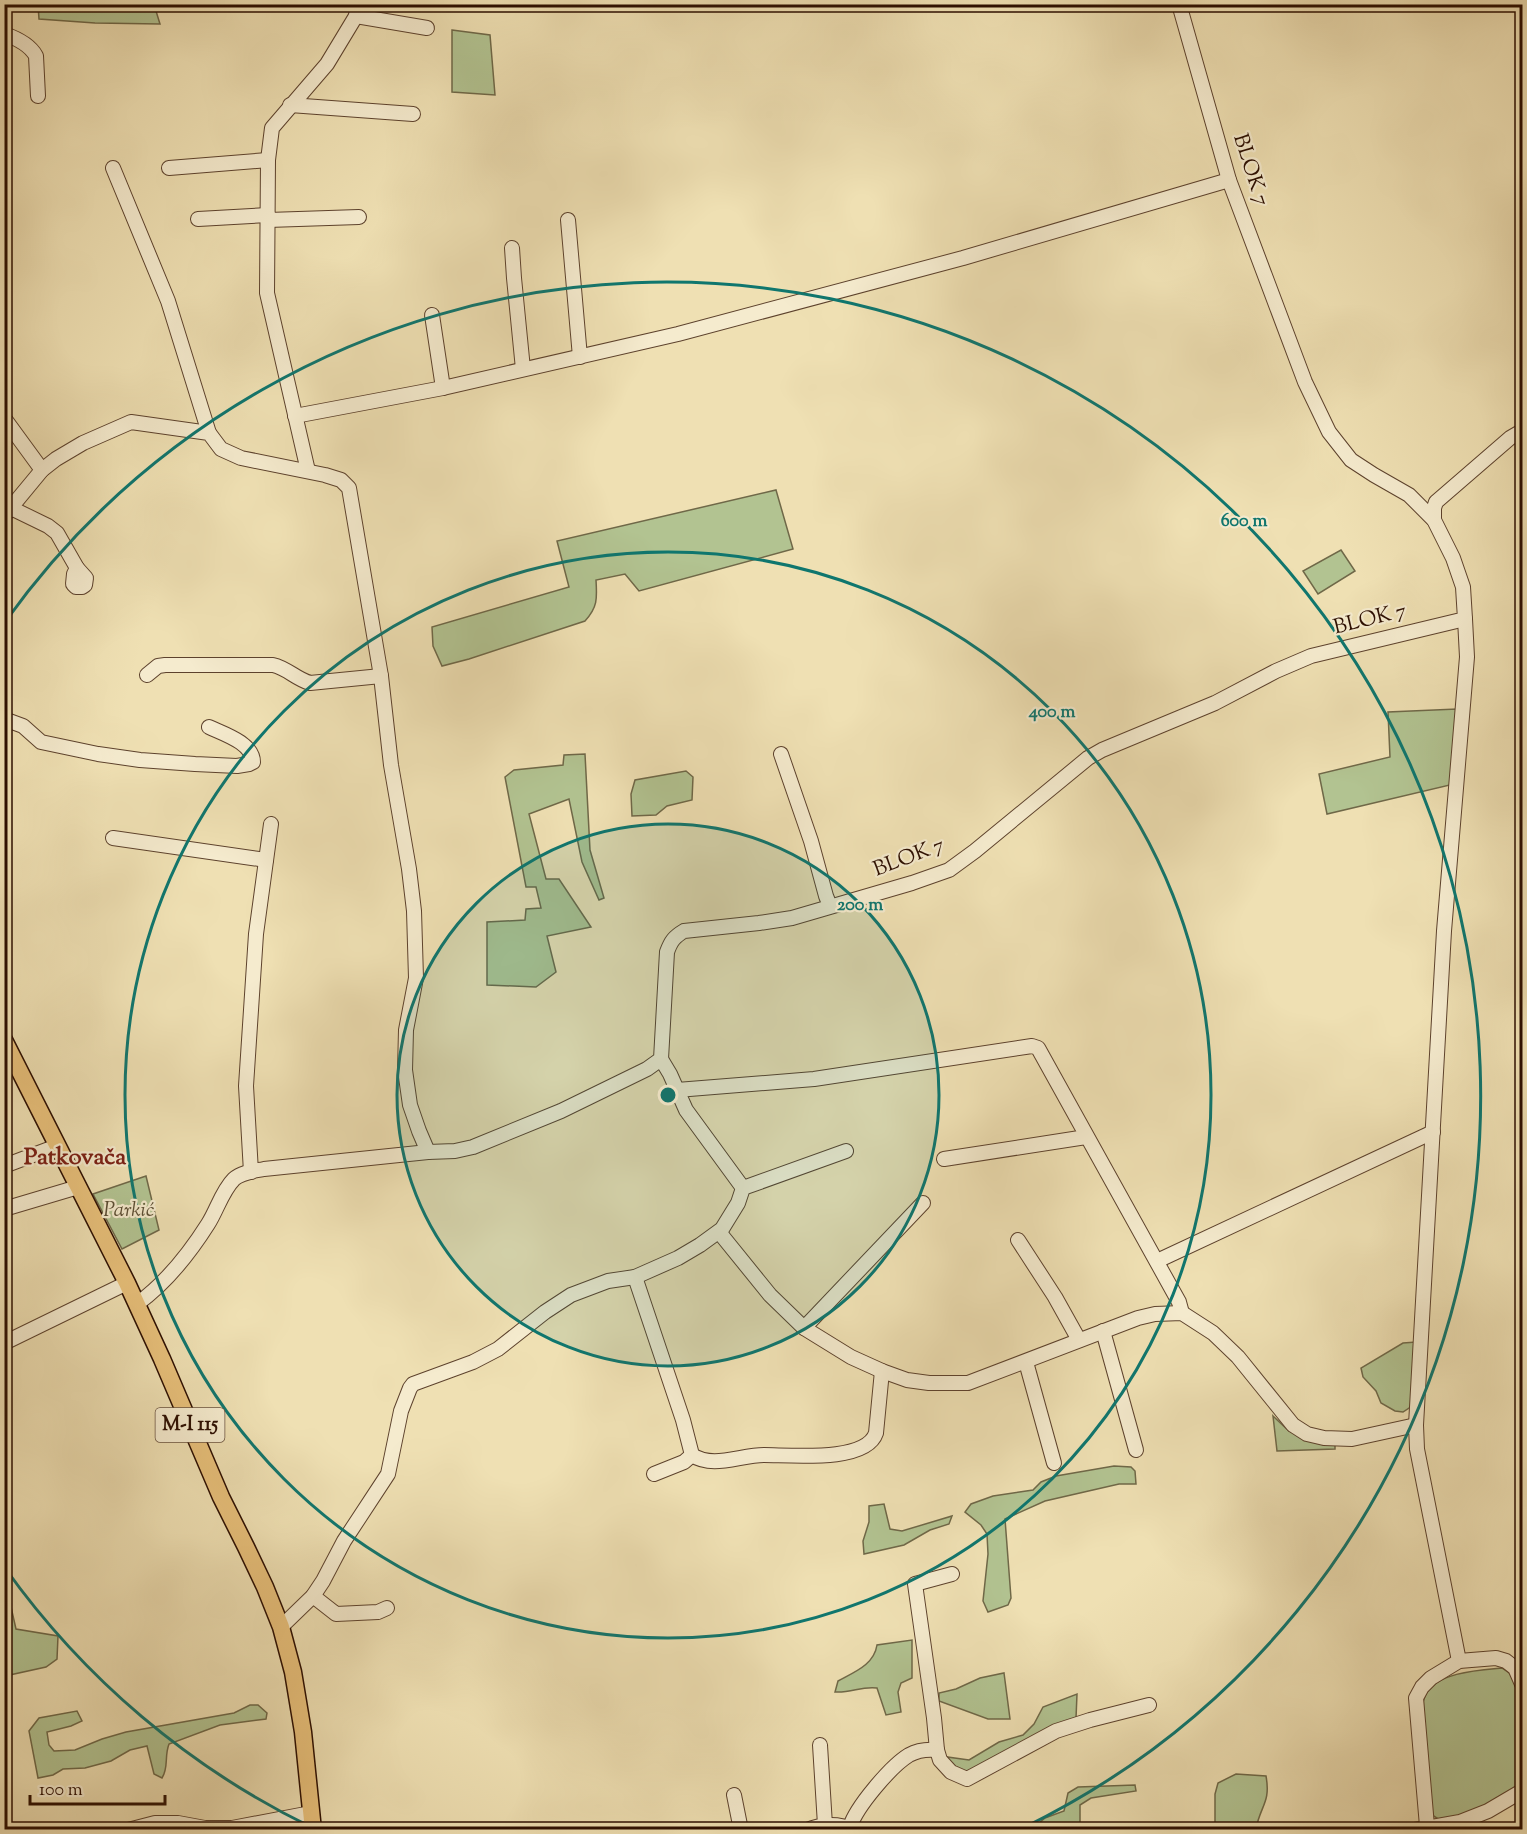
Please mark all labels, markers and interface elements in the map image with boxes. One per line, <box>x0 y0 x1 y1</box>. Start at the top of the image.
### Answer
street label: BLOK 7 <box>1224 130 1276 210</box>
text: 600 m <box>1221 509 1267 535</box>
street label: BLOK 7 <box>1330 596 1410 644</box>
text: 400 m <box>1028 700 1075 726</box>
street label: BLOK 7 <box>869 831 949 885</box>
text: 200 m <box>837 893 883 919</box>
centre of rings <box>658 1085 678 1105</box>
district label: Patkovača <box>24 1141 127 1175</box>
park label: Parkić <box>103 1196 155 1226</box>
road number: M-I 115 <box>156 1408 225 1442</box>
scale bar <box>30 1768 165 1806</box>
text: 100 m <box>39 1778 83 1804</box>

